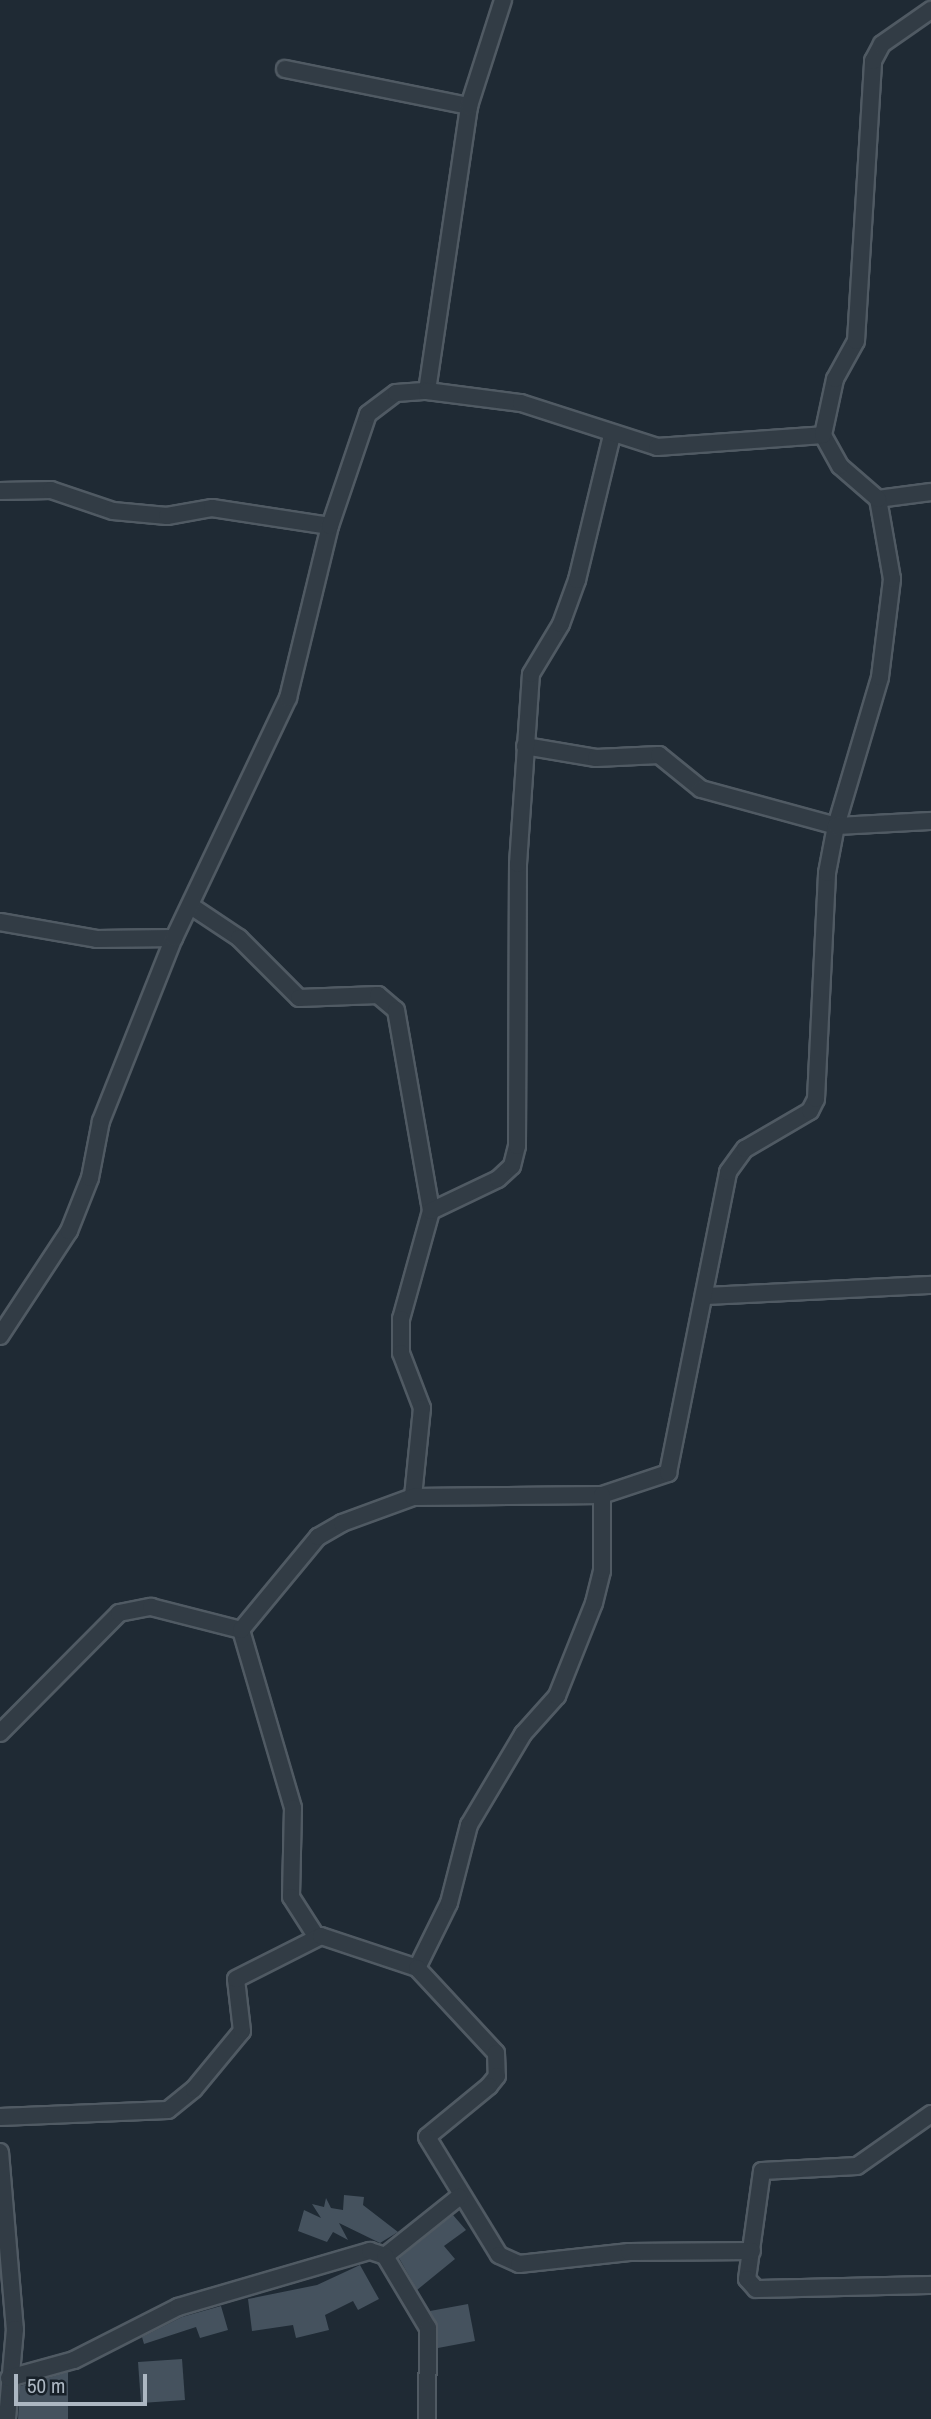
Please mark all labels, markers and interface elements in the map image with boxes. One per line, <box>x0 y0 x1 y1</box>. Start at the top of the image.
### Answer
scale bar <box>18 2360 150 2404</box>
text: 50 m <box>27 2371 65 2400</box>

